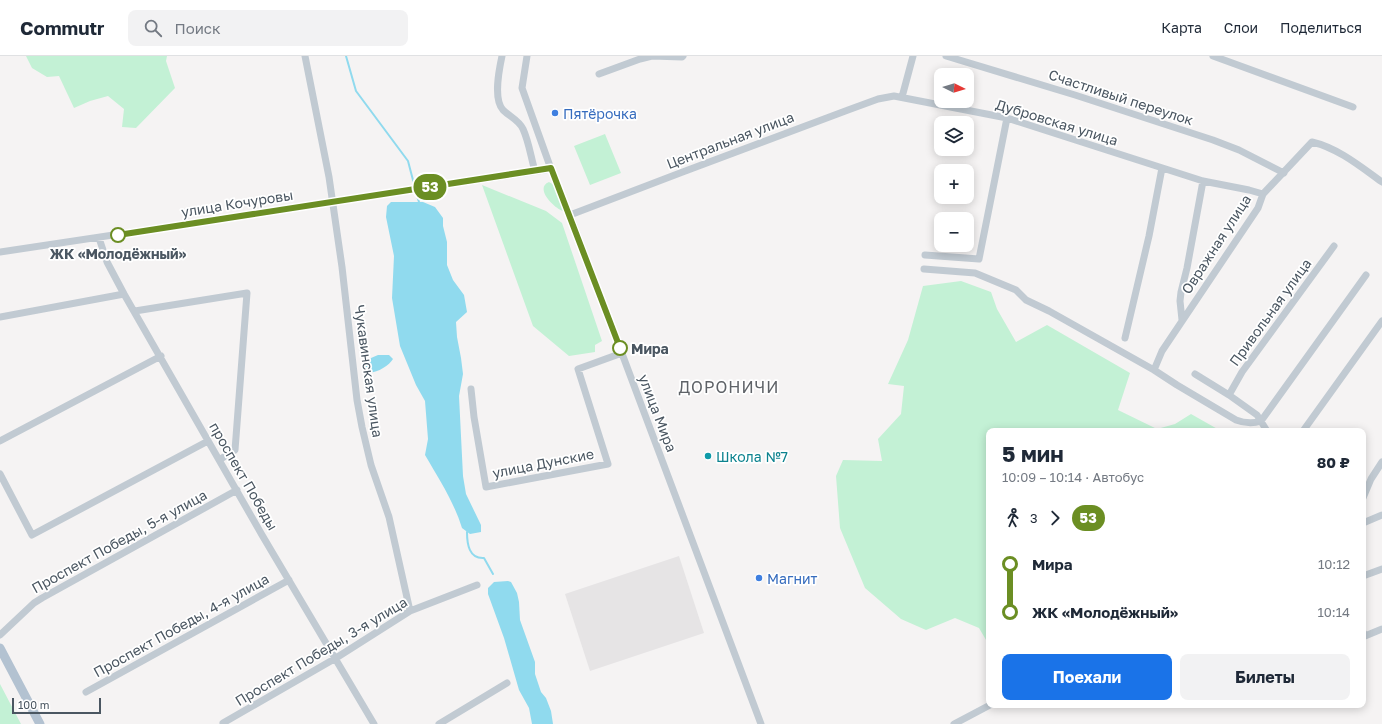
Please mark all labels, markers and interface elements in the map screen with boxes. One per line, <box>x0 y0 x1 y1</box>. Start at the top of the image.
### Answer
search box <box>128 10 408 46</box>
text: Commutr <box>20 16 104 39</box>
icon: search <box>142 17 164 39</box>
text: Поиск <box>174 19 221 37</box>
text: Карта <box>1161 19 1202 36</box>
text: Слои <box>1224 19 1258 36</box>
text: Поделиться <box>1280 19 1362 36</box>
street label: Счастливый переулок <box>1046 66 1196 128</box>
north arrow <box>934 68 974 108</box>
map controls <box>934 68 974 252</box>
street label: Дубровская улица <box>994 95 1120 149</box>
place label: Пятёрочка <box>563 105 637 122</box>
marker: Пятёрочка <box>550 108 560 118</box>
street label: Центральная улица <box>664 108 796 172</box>
button: layers <box>934 116 974 156</box>
button: + <box>934 164 974 204</box>
line badge: 53 <box>412 174 448 200</box>
text: 53 <box>421 178 439 195</box>
street label: улица Кочуровы <box>180 186 294 220</box>
street label: Овражная улица <box>1178 191 1254 297</box>
button: − <box>934 212 974 252</box>
marker: ЖК «Молодёжный» <box>110 227 126 243</box>
place label: ЖК «Молодёжный» <box>50 245 187 262</box>
street label: Привольная улица <box>1225 255 1315 369</box>
street label: Чукавинская улица <box>351 303 387 439</box>
marker: Мира <box>612 340 628 356</box>
place label: Мира <box>631 340 669 357</box>
street label: улица Мира <box>635 372 681 454</box>
district label: ДОРОНИЧИ <box>679 377 779 397</box>
street label: проспект Победы <box>206 419 282 533</box>
text: 5 мин <box>1002 440 1064 467</box>
street label: улица Дунские <box>491 445 595 481</box>
place label: Школа №7 <box>716 448 788 465</box>
marker: Школа №7 <box>703 451 713 461</box>
text: 80 ₽ <box>1317 453 1350 471</box>
text: 10:09 – 10:14 · Автобус <box>1002 469 1144 485</box>
street label: Проспект Победы, 5-я улица <box>28 486 210 596</box>
icon: walk <box>1002 507 1024 529</box>
icon: forward <box>1044 507 1066 529</box>
text: 53 <box>1080 509 1097 526</box>
text: 3 <box>1030 510 1038 526</box>
text: Мира <box>1032 555 1072 573</box>
text: 10:12 <box>1318 556 1350 572</box>
street label: Проспект Победы, 4-я улица <box>90 570 272 680</box>
place label: Магнит <box>767 570 817 587</box>
marker: Магнит <box>754 573 764 583</box>
street label: Проспект Победы, 3-я улица <box>232 593 410 709</box>
text: ЖК «Молодёжный» <box>1032 603 1178 621</box>
text: 10:14 <box>1317 604 1350 620</box>
button: Поехали <box>1002 654 1172 700</box>
button: Билеты <box>1180 654 1350 700</box>
scale bar <box>12 696 101 715</box>
text: 100 m <box>18 698 49 711</box>

